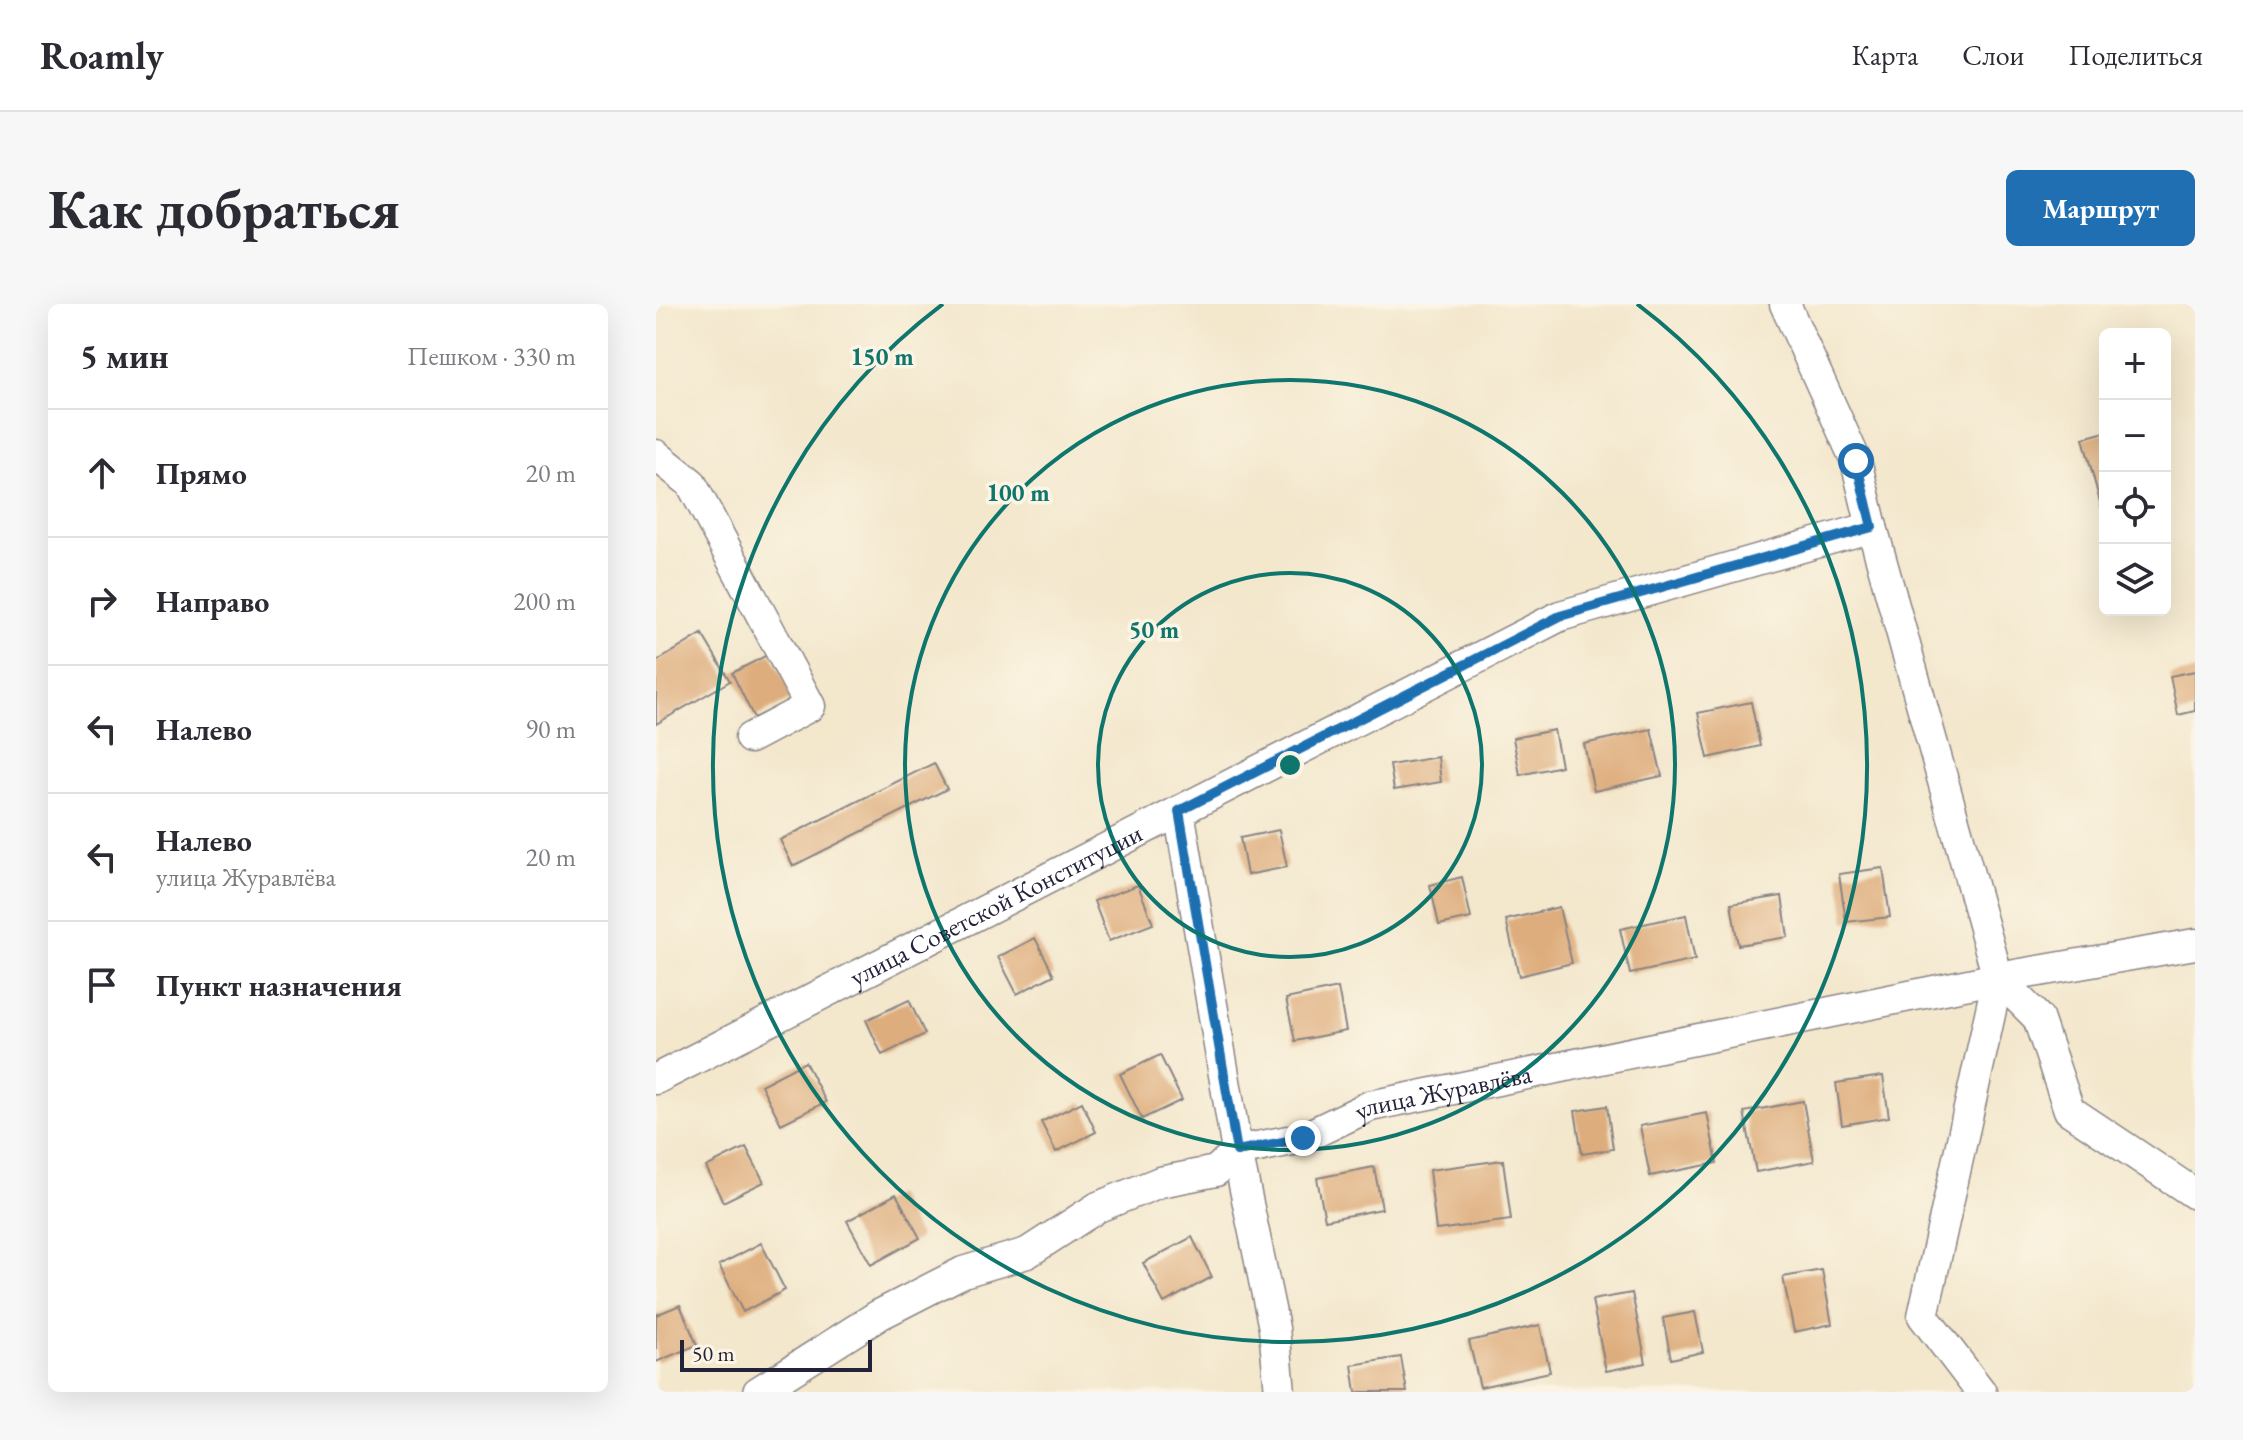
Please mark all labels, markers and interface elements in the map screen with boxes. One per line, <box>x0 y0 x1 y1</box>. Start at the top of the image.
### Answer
text: Roamly <box>40 31 164 80</box>
text: Карта <box>1851 37 1918 73</box>
text: Слои <box>1962 37 2024 73</box>
text: Поделиться <box>2068 37 2203 73</box>
button: Маршрут <box>2006 170 2195 246</box>
text: Как добраться <box>48 172 400 245</box>
map controls <box>2099 328 2171 616</box>
button: + <box>2099 328 2171 400</box>
text: 5 мин <box>80 334 169 378</box>
text: Пешком · 330 m <box>407 339 576 373</box>
text: 150 m <box>850 341 914 372</box>
button: − <box>2099 400 2171 472</box>
route start <box>1838 443 1874 479</box>
icon: ahead <box>80 451 124 495</box>
text: Прямо <box>156 454 247 493</box>
text: 20 m <box>526 456 576 490</box>
button: locate <box>2099 472 2171 544</box>
text: 100 m <box>986 477 1050 508</box>
button: layers <box>2099 544 2171 616</box>
icon: right <box>80 579 124 623</box>
text: Направо <box>156 582 269 621</box>
text: 200 m <box>513 584 576 618</box>
text: 50 m <box>1129 614 1179 645</box>
icon: left <box>80 707 124 751</box>
text: Налево <box>156 710 252 749</box>
text: 90 m <box>526 712 576 746</box>
centre of rings <box>1276 751 1304 779</box>
street label: улица Советской Конституции <box>844 816 1148 994</box>
text: Налево <box>156 821 252 860</box>
icon: left <box>80 835 124 879</box>
text: 20 m <box>526 840 576 874</box>
text: улица Журавлёва <box>156 860 336 894</box>
icon: arrive <box>80 963 124 1007</box>
text: Пункт назначения <box>156 966 402 1005</box>
street label: улица Журавлёва <box>1349 1056 1535 1128</box>
route end <box>1285 1120 1321 1156</box>
scale bar <box>680 1336 872 1372</box>
text: 50 m <box>692 1339 735 1368</box>

